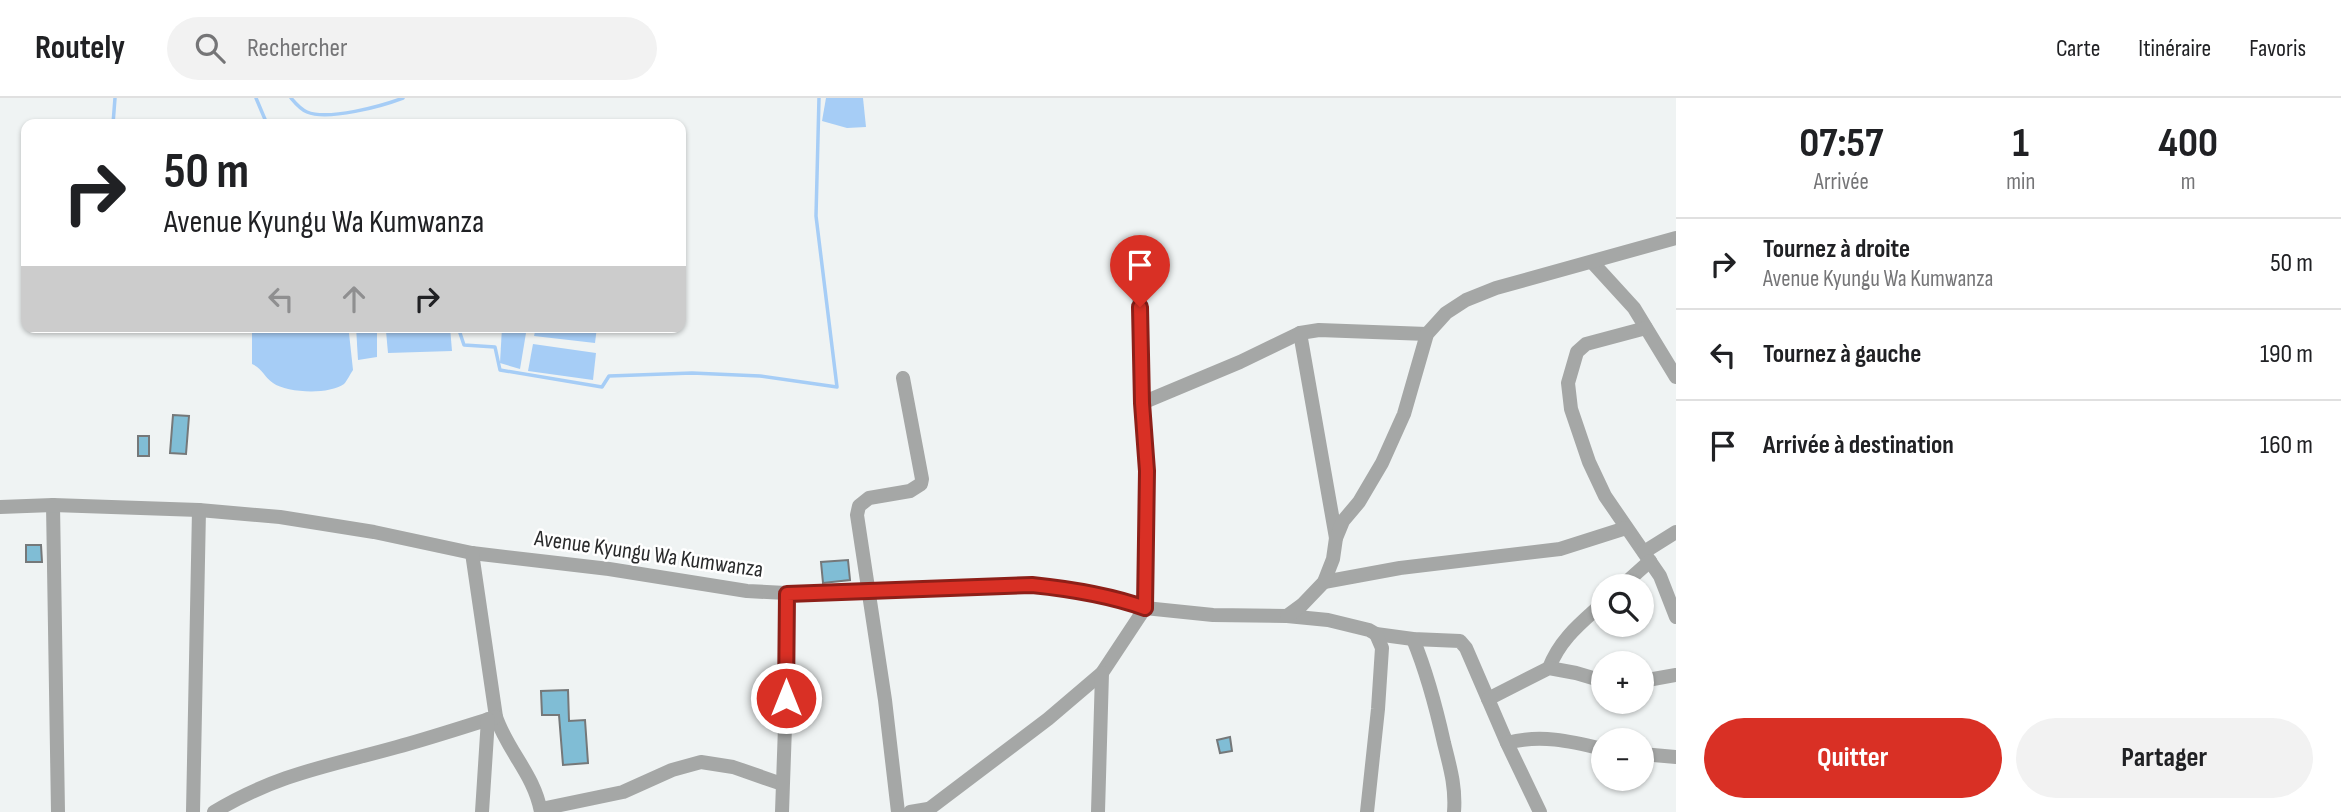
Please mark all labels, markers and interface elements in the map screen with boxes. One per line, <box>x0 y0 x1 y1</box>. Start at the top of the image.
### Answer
search box <box>167 17 657 80</box>
text: Routely <box>35 28 125 68</box>
icon: search <box>191 29 229 67</box>
text: Rechercher <box>247 33 348 64</box>
text: Carte <box>2056 34 2100 63</box>
text: Itinéraire <box>2138 34 2211 63</box>
text: Favoris <box>2249 34 2306 63</box>
text: 07:57 <box>1799 118 1883 169</box>
text: 1 <box>2013 118 2029 169</box>
text: 400 <box>2158 118 2218 169</box>
text: 50 m <box>164 143 249 202</box>
icon: right <box>49 147 140 238</box>
text: Arrivée <box>1814 168 1869 196</box>
text: min <box>2006 168 2035 196</box>
text: m <box>2181 168 2196 196</box>
text: Avenue Kyungu Wa Kumwanza <box>164 203 484 242</box>
text: Tournez à droite <box>1763 234 1910 265</box>
pin <box>1110 235 1170 307</box>
icon: right <box>1704 245 1742 283</box>
icon: arrive <box>1121 246 1159 284</box>
text: 50 m <box>2270 248 2313 279</box>
text: Avenue Kyungu Wa Kumwanza <box>1763 265 1993 293</box>
icon: left <box>262 280 300 318</box>
icon: ahead <box>335 280 373 318</box>
icon: right <box>408 280 446 318</box>
icon: left <box>1704 336 1742 374</box>
text: Tournez à gauche <box>1763 339 1921 370</box>
text: 190 m <box>2260 339 2313 370</box>
icon: arrive <box>1704 427 1742 465</box>
text: Arrivée à destination <box>1763 430 1954 461</box>
text: 160 m <box>2260 430 2313 461</box>
street label: Avenue Kyungu Wa Kumwanza <box>532 524 765 584</box>
map controls <box>1591 574 1654 791</box>
button: search <box>1591 574 1654 637</box>
button: + <box>1591 651 1654 714</box>
position arrow <box>749 661 823 735</box>
button: Quitter <box>1704 718 2002 798</box>
button: Partager <box>2016 718 2313 798</box>
button: − <box>1591 728 1654 791</box>

